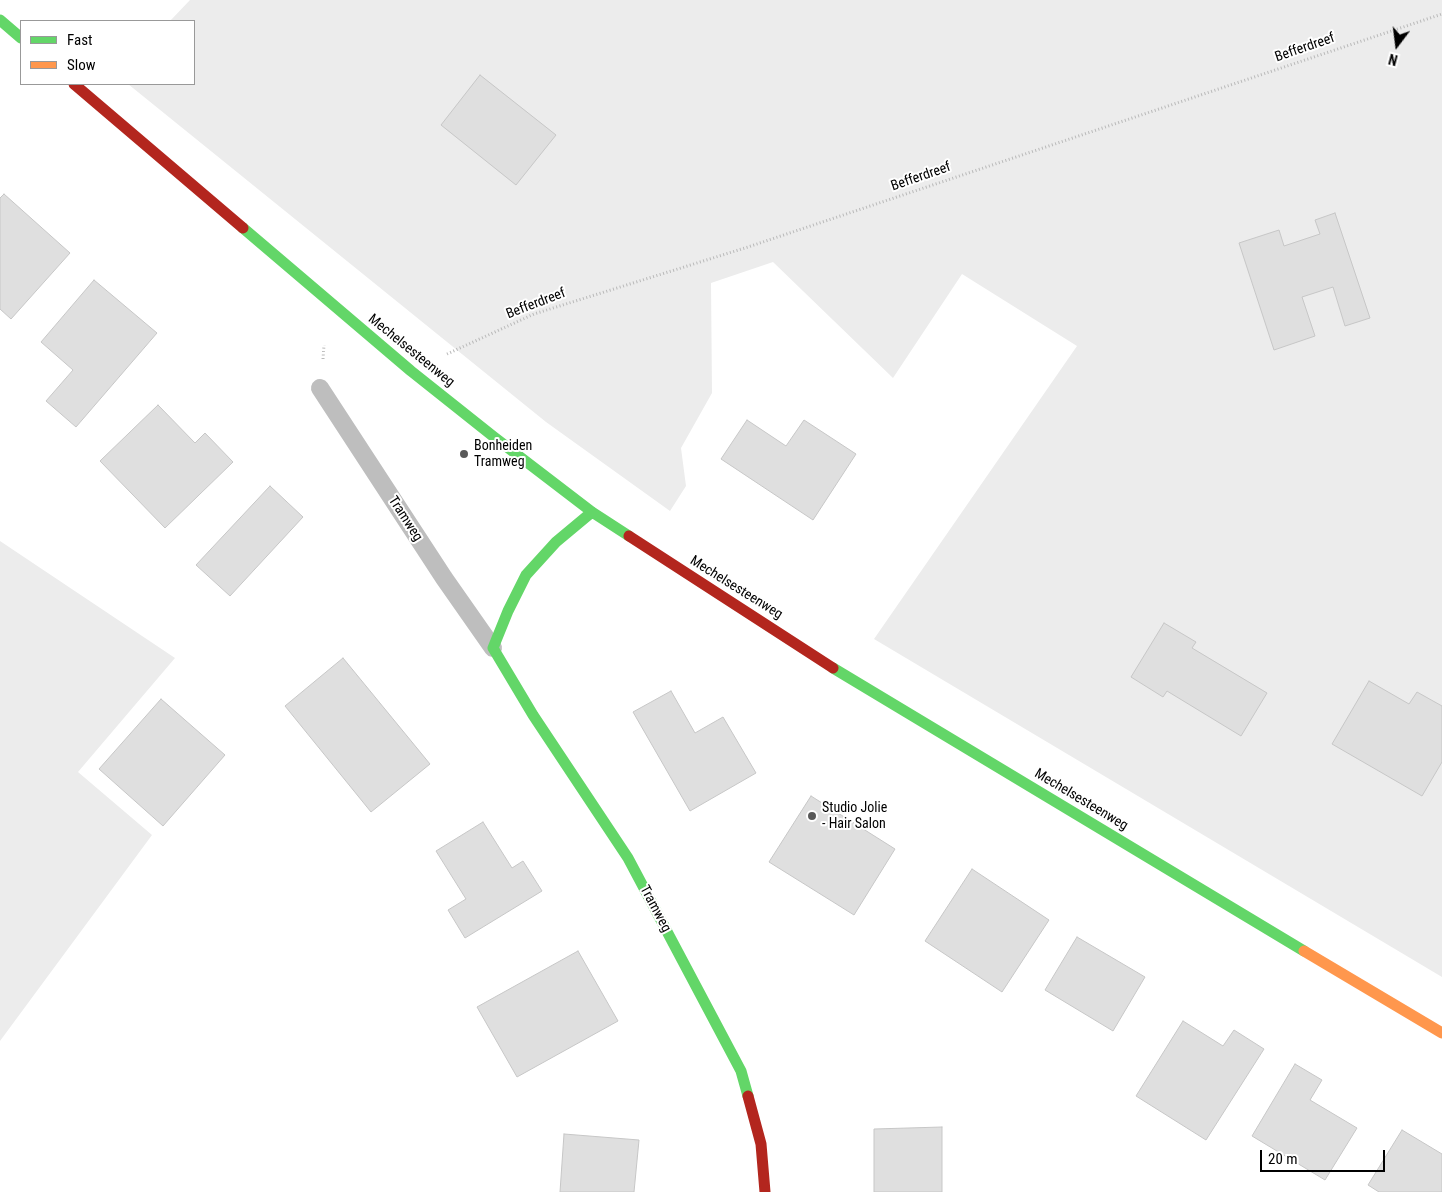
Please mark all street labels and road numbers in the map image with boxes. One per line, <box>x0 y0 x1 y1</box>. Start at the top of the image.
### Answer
street label: Befferdreef <box>1273 30 1337 66</box>
street label: Befferdreef <box>889 159 953 195</box>
street label: Befferdreef <box>504 285 568 323</box>
street label: Mechelsesteenweg <box>364 311 458 391</box>
street label: Tramweg <box>384 493 426 545</box>
street label: Mechelsesteenweg <box>687 553 785 623</box>
street label: Mechelsesteenweg <box>1031 765 1131 835</box>
street label: Tramweg <box>636 883 674 935</box>

